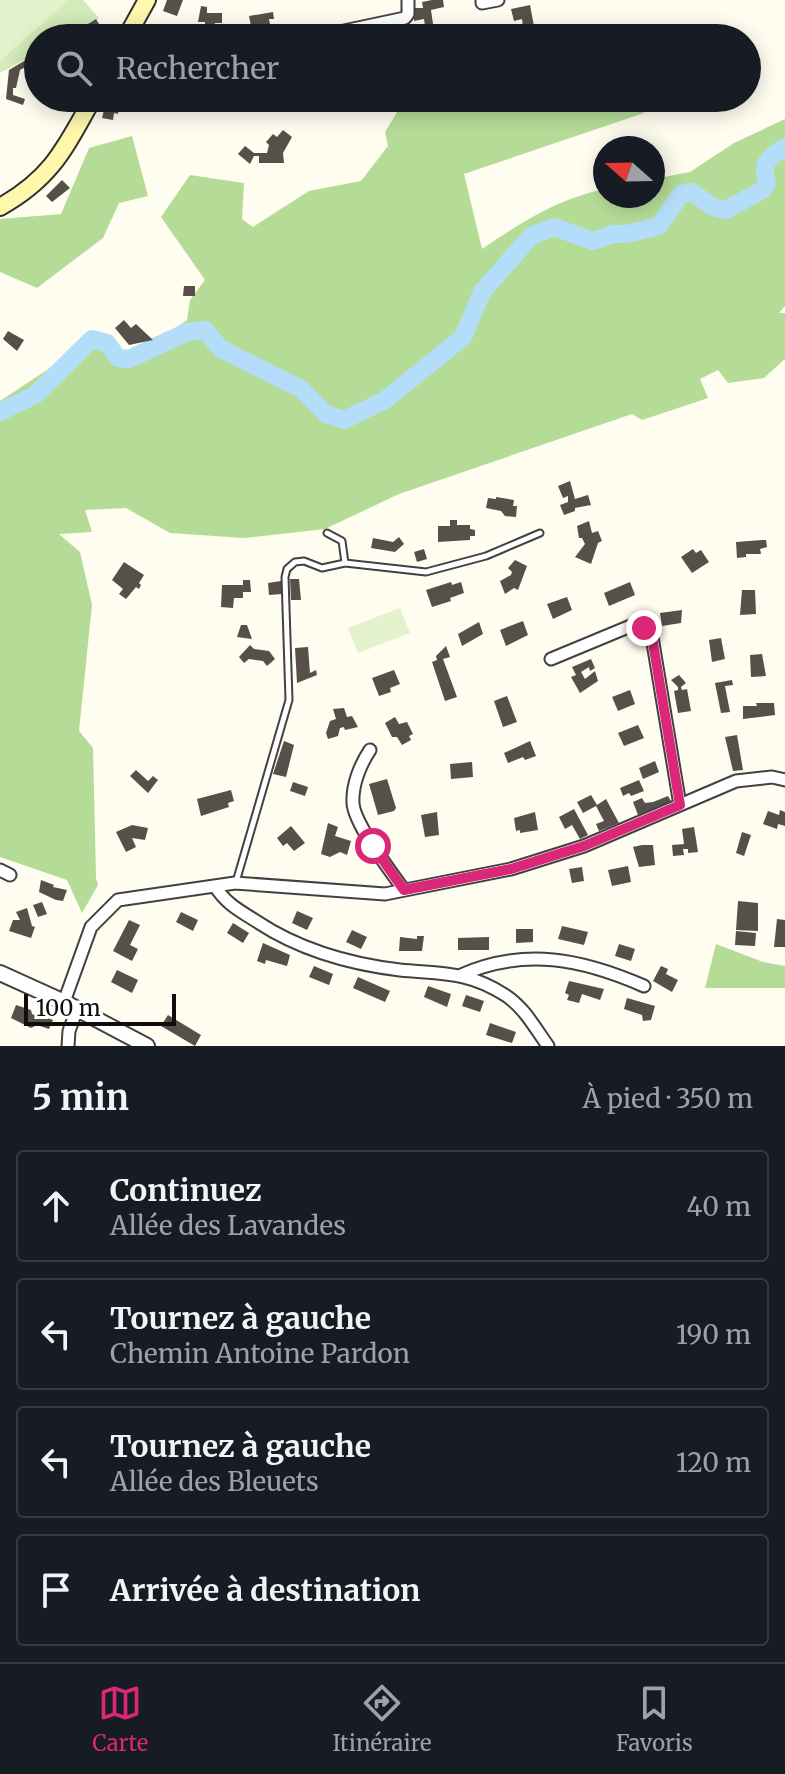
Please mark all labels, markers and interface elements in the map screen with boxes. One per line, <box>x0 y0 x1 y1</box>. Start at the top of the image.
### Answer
search box <box>24 24 761 112</box>
icon: search <box>52 46 96 90</box>
text: Rechercher <box>116 49 279 87</box>
north arrow <box>593 136 665 208</box>
route end <box>626 610 662 646</box>
route start <box>355 828 391 864</box>
scale bar <box>24 990 176 1026</box>
text: 100 m <box>36 994 101 1022</box>
text: 5 min <box>32 1077 129 1119</box>
text: À pied · 350 m <box>583 1082 753 1115</box>
text: Continuez <box>110 1171 261 1209</box>
icon: ahead <box>34 1184 78 1228</box>
text: 40 m <box>687 1190 751 1223</box>
text: Allée des Lavandes <box>110 1209 346 1242</box>
text: Tournez à gauche <box>110 1299 371 1337</box>
icon: left <box>34 1312 78 1356</box>
text: 190 m <box>676 1318 751 1351</box>
text: Chemin Antoine Pardon <box>110 1337 410 1370</box>
text: Tournez à gauche <box>110 1427 371 1465</box>
icon: left <box>34 1440 78 1484</box>
text: 120 m <box>676 1446 751 1479</box>
text: Allée des Bleuets <box>110 1465 319 1498</box>
icon: arrive <box>34 1568 78 1612</box>
text: Arrivée à destination <box>110 1571 420 1609</box>
tab: Carte <box>92 1681 148 1757</box>
tab: Itinéraire <box>333 1681 431 1757</box>
tab: Favoris <box>616 1681 693 1757</box>

